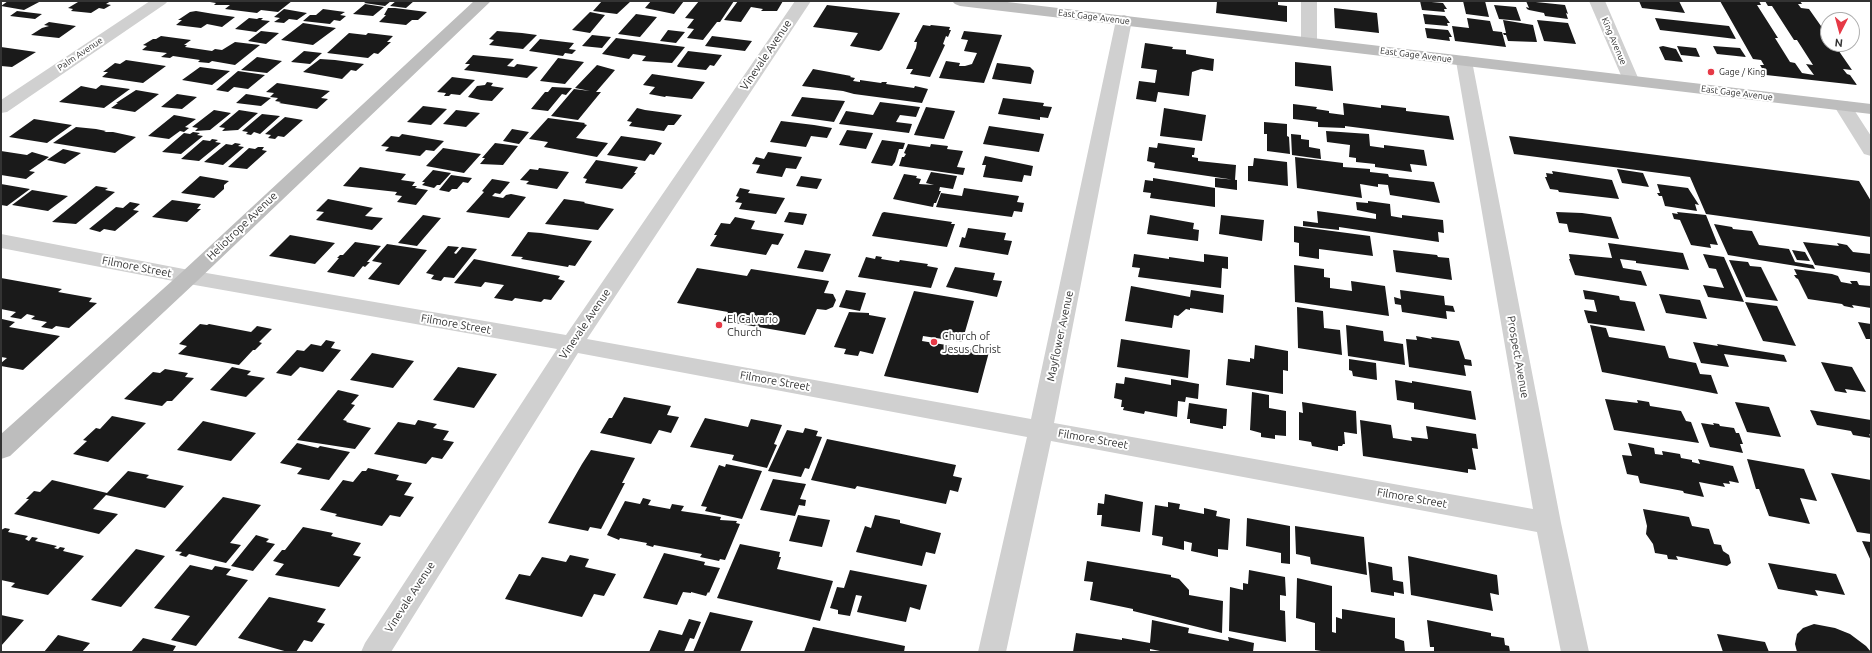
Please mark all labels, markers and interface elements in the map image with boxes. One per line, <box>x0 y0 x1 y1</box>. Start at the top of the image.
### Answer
street label: East Gage Avenue <box>1057 7 1131 27</box>
north arrow <box>1820 12 1860 52</box>
street label: King Avenue <box>1599 16 1629 66</box>
street label: Vinevale Avenue <box>738 17 794 93</box>
street label: Palm Avenue <box>55 35 105 73</box>
text: N <box>1834 37 1844 49</box>
street label: East Gage Avenue <box>1379 45 1453 65</box>
marker: Gage / King <box>1706 67 1716 77</box>
place label: Gage / King <box>1719 67 1765 77</box>
street label: East Gage Avenue <box>1700 83 1774 103</box>
street label: Heliotrope Avenue <box>204 189 280 263</box>
street label: Filmore Street <box>101 254 173 280</box>
street label: Vinevale Avenue <box>557 286 613 362</box>
street label: Mayflower Avenue <box>1044 289 1076 383</box>
street label: Filmore Street <box>420 311 492 337</box>
place label: El Calvario Church <box>727 312 778 338</box>
street label: Prospect Avenue <box>1504 315 1532 399</box>
marker: El Calvario Church <box>714 320 724 330</box>
place label: Church of Jesus Christ <box>942 329 1001 355</box>
marker: Church of Jesus Christ <box>929 337 939 347</box>
street label: Filmore Street <box>739 368 811 394</box>
street label: Filmore Street <box>1057 426 1129 452</box>
street label: Filmore Street <box>1376 485 1448 511</box>
street label: Vinevale Avenue <box>382 559 438 635</box>

